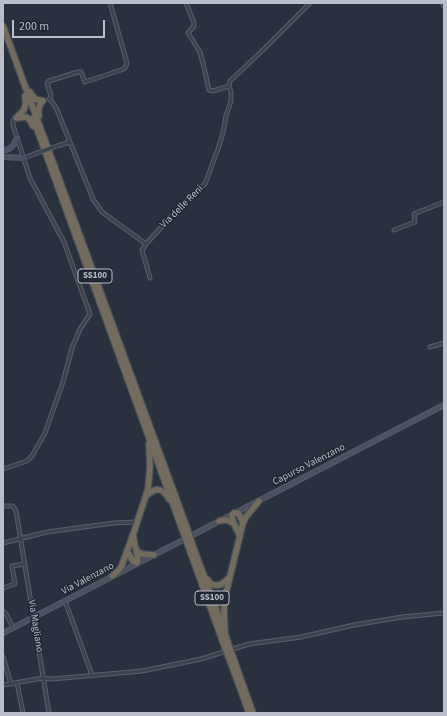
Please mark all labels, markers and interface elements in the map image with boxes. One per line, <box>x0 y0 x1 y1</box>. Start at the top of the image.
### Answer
scale bar <box>14 12 107 38</box>
text: 200 m <box>19 18 49 35</box>
street label: Via delle Reni <box>158 183 206 231</box>
road number: SS100 <box>78 269 112 283</box>
street label: Capurso Valenzano <box>271 442 347 488</box>
street label: Via Valenzano <box>60 560 116 598</box>
road number: SS100 <box>195 591 229 605</box>
street label: Via Magliano <box>25 599 45 653</box>

